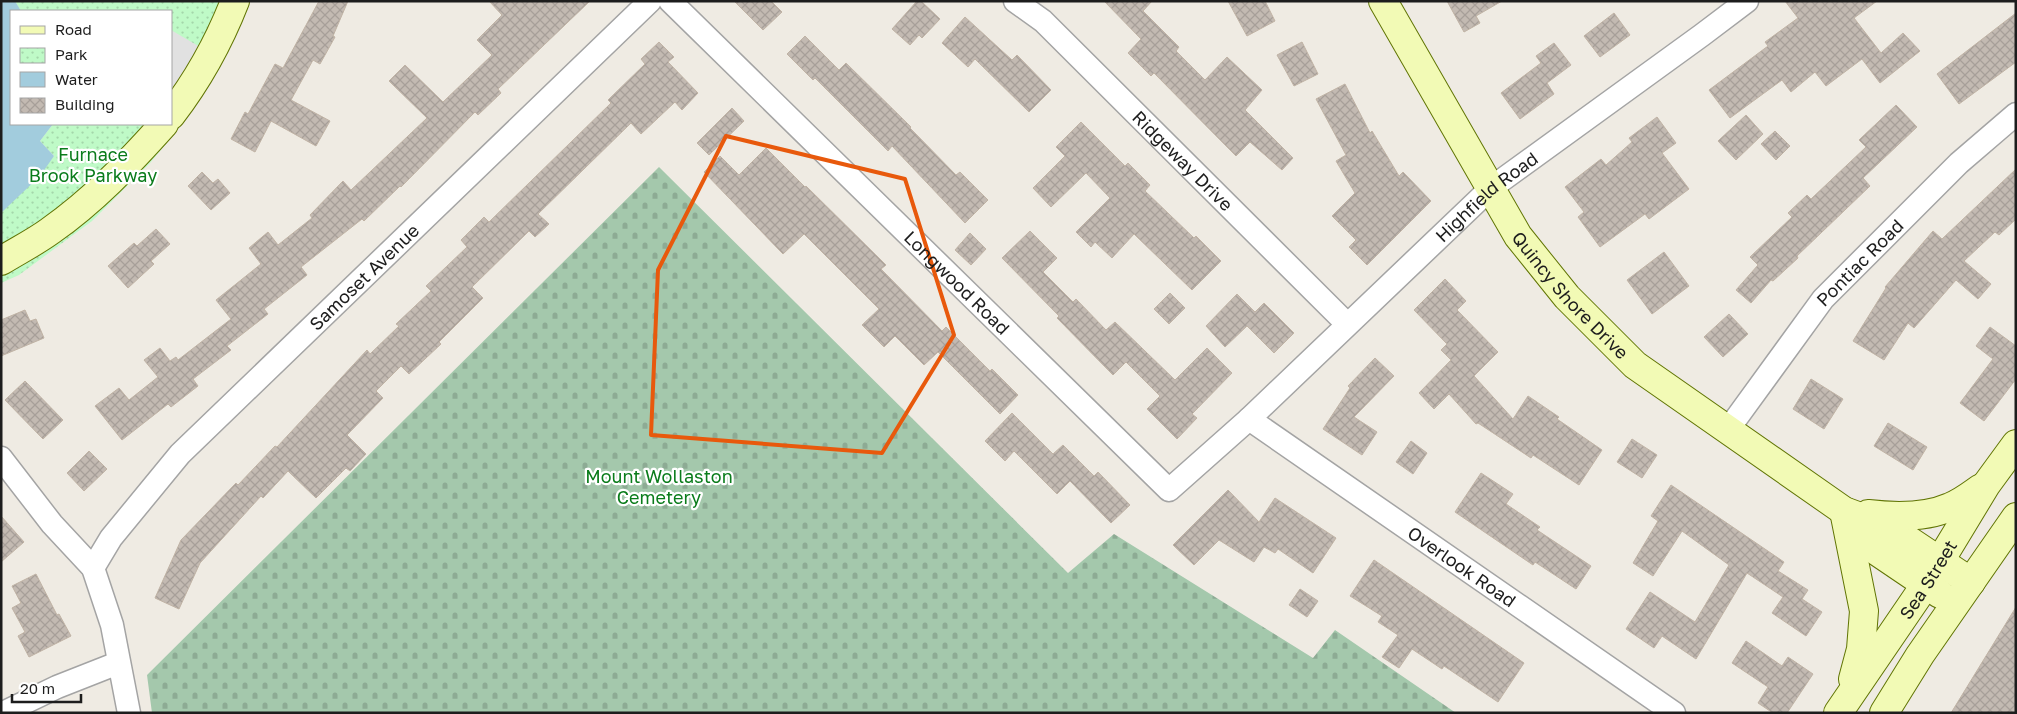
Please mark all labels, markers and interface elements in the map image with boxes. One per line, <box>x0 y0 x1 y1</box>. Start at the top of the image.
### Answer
legend <box>10 10 172 125</box>
text: Road <box>55 20 92 38</box>
text: Park <box>55 45 88 63</box>
text: Water <box>55 70 98 88</box>
text: Building <box>55 95 115 113</box>
street label: Ridgeway Drive <box>1128 106 1238 215</box>
park label: Furnace Brook Parkway <box>29 143 157 186</box>
street label: Highfield Road <box>1431 147 1542 246</box>
street label: Pontiac Road <box>1812 214 1908 310</box>
street label: Samoset Avenue <box>304 219 423 335</box>
street label: Longwood Road <box>900 226 1014 339</box>
street label: Quincy Shore Drive <box>1508 227 1633 363</box>
park label: Mount Wollaston Cemetery <box>585 465 733 508</box>
street label: Overlook Road <box>1404 521 1520 611</box>
street label: Sea Street <box>1894 536 1961 623</box>
scale bar <box>12 672 81 704</box>
text: 20 m <box>20 679 55 697</box>

